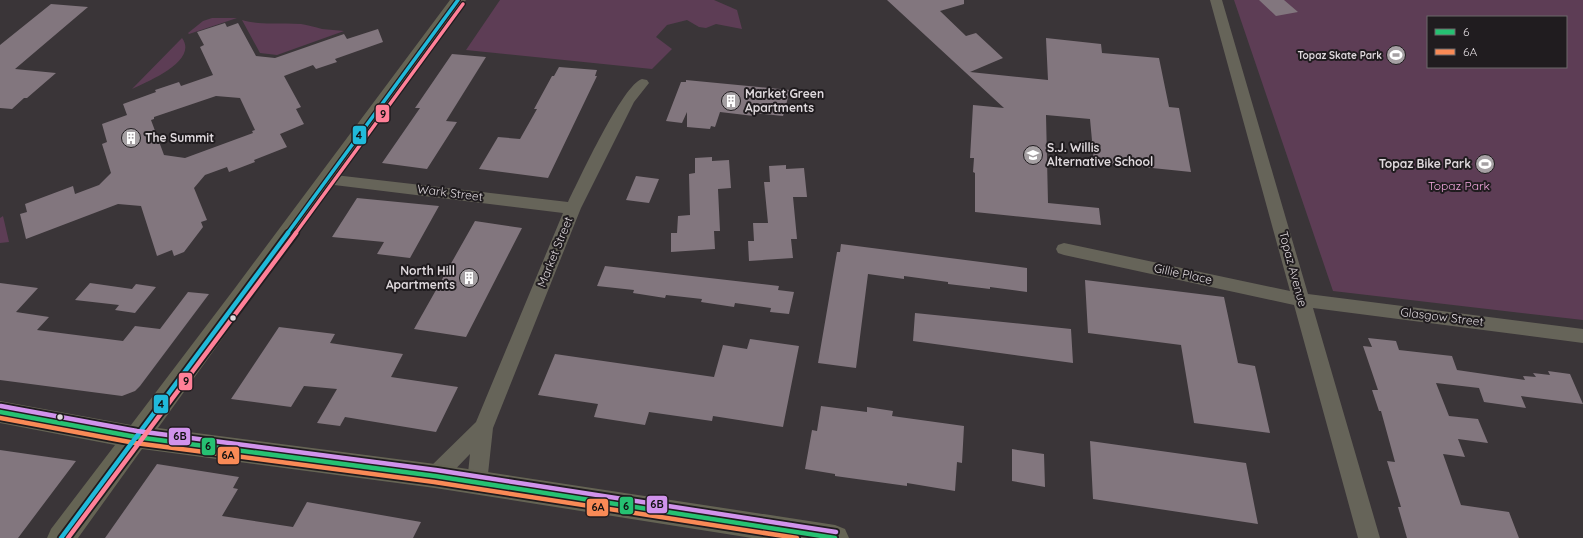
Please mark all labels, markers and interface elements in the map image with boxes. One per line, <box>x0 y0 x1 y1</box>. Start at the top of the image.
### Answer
legend <box>1427 16 1567 68</box>
text: 6 <box>1463 24 1470 39</box>
sports icon: Topaz Skate Park <box>1385 44 1407 66</box>
text: 6A <box>1463 44 1477 59</box>
place label: Topaz Skate Park <box>1298 49 1382 62</box>
place label: Market Green Apartments <box>745 86 824 115</box>
building icon: Market Green Apartments <box>720 90 742 112</box>
line badge: 9 <box>375 104 390 123</box>
text: 9 <box>380 107 386 121</box>
line badge: 4 <box>352 125 367 145</box>
building icon: The Summit <box>120 127 142 149</box>
text: 4 <box>356 128 363 142</box>
place label: The Summit <box>145 130 214 145</box>
place label: S.J. Willis Alternative School <box>1047 140 1153 169</box>
school or university icon: S.J. Willis Alternative School <box>1022 144 1044 166</box>
sports icon: Topaz Bike Park <box>1474 153 1496 175</box>
place label: Topaz Bike Park <box>1379 156 1471 171</box>
park label: Topaz Park <box>1428 178 1490 193</box>
street label: Wark Street <box>416 181 484 204</box>
street label: Market Street <box>534 214 576 289</box>
street label: Topaz Avenue <box>1276 229 1311 309</box>
street label: Gillie Place <box>1153 260 1214 287</box>
place label: North Hill Apartments <box>386 263 455 292</box>
building icon: North Hill Apartments <box>458 267 480 289</box>
street label: Glasgow Street <box>1400 304 1484 329</box>
unlabelled marker <box>228 313 238 323</box>
line badge: 9 <box>178 372 193 391</box>
text: 9 <box>183 374 189 388</box>
line badge: 4 <box>153 394 169 414</box>
text: 4 <box>158 397 165 411</box>
unlabelled marker <box>55 412 65 422</box>
line badge: 6B <box>168 427 191 446</box>
text: 6B <box>173 429 187 443</box>
line badge: 6 <box>201 437 216 456</box>
text: 6 <box>205 439 211 453</box>
line badge: 6A <box>217 446 240 465</box>
text: 6A <box>221 448 235 462</box>
line badge: 6B <box>646 495 668 514</box>
line badge: 6 <box>619 496 634 515</box>
text: 6B <box>650 497 664 511</box>
line badge: 6A <box>586 498 609 517</box>
text: 6 <box>623 499 629 513</box>
text: 6A <box>591 500 605 514</box>

